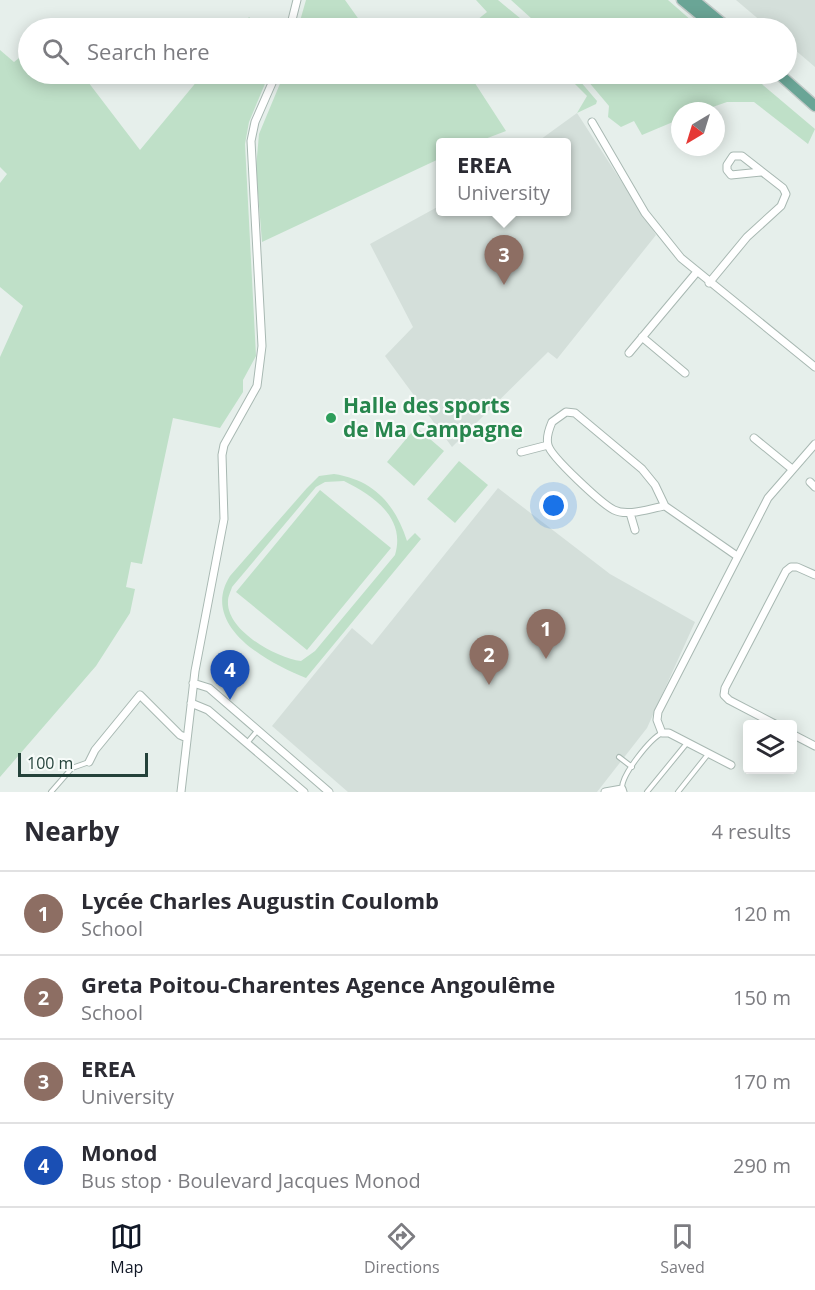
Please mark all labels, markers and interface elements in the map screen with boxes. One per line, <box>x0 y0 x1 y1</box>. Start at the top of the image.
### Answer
search box <box>18 18 797 84</box>
icon: search <box>39 35 72 68</box>
text: Search here <box>87 36 210 66</box>
north arrow <box>671 102 725 156</box>
popup <box>436 138 571 216</box>
text: EREA <box>457 149 511 179</box>
text: University <box>457 179 550 206</box>
pin: 3 <box>484 236 524 285</box>
place label: Halle des sports de Ma Campagne <box>343 391 523 443</box>
marker: Halle des sports de Ma Campagne <box>324 411 338 425</box>
your location <box>539 491 568 520</box>
pin: 1 <box>526 610 566 659</box>
pin: 2 <box>470 636 508 685</box>
pin: 4 <box>210 650 250 700</box>
map controls <box>743 720 797 774</box>
button: layers <box>743 720 797 774</box>
scale bar <box>18 750 148 778</box>
text: 100 m <box>27 752 73 774</box>
text: Nearby <box>24 813 119 849</box>
text: 4 results <box>711 818 791 845</box>
text: Lycée Charles Augustin Coulomb <box>81 885 439 915</box>
text: 1 <box>38 900 49 927</box>
text: 120 m <box>733 900 791 927</box>
text: School <box>81 915 143 942</box>
text: Greta Poitou-Charentes Agence Angoulême <box>81 969 555 999</box>
text: 2 <box>38 984 49 1011</box>
text: 150 m <box>733 984 791 1011</box>
text: School <box>81 999 143 1026</box>
text: EREA <box>81 1053 135 1083</box>
text: 3 <box>38 1068 49 1095</box>
text: 170 m <box>733 1068 791 1095</box>
text: University <box>81 1083 174 1110</box>
text: Monod <box>81 1137 157 1167</box>
text: 4 <box>38 1152 49 1179</box>
text: 290 m <box>733 1152 791 1179</box>
text: Bus stop · Boulevard Jacques Monod <box>81 1167 421 1194</box>
tab: Map <box>110 1220 143 1278</box>
tab: Directions <box>364 1220 440 1278</box>
tab: Saved <box>660 1220 705 1278</box>

